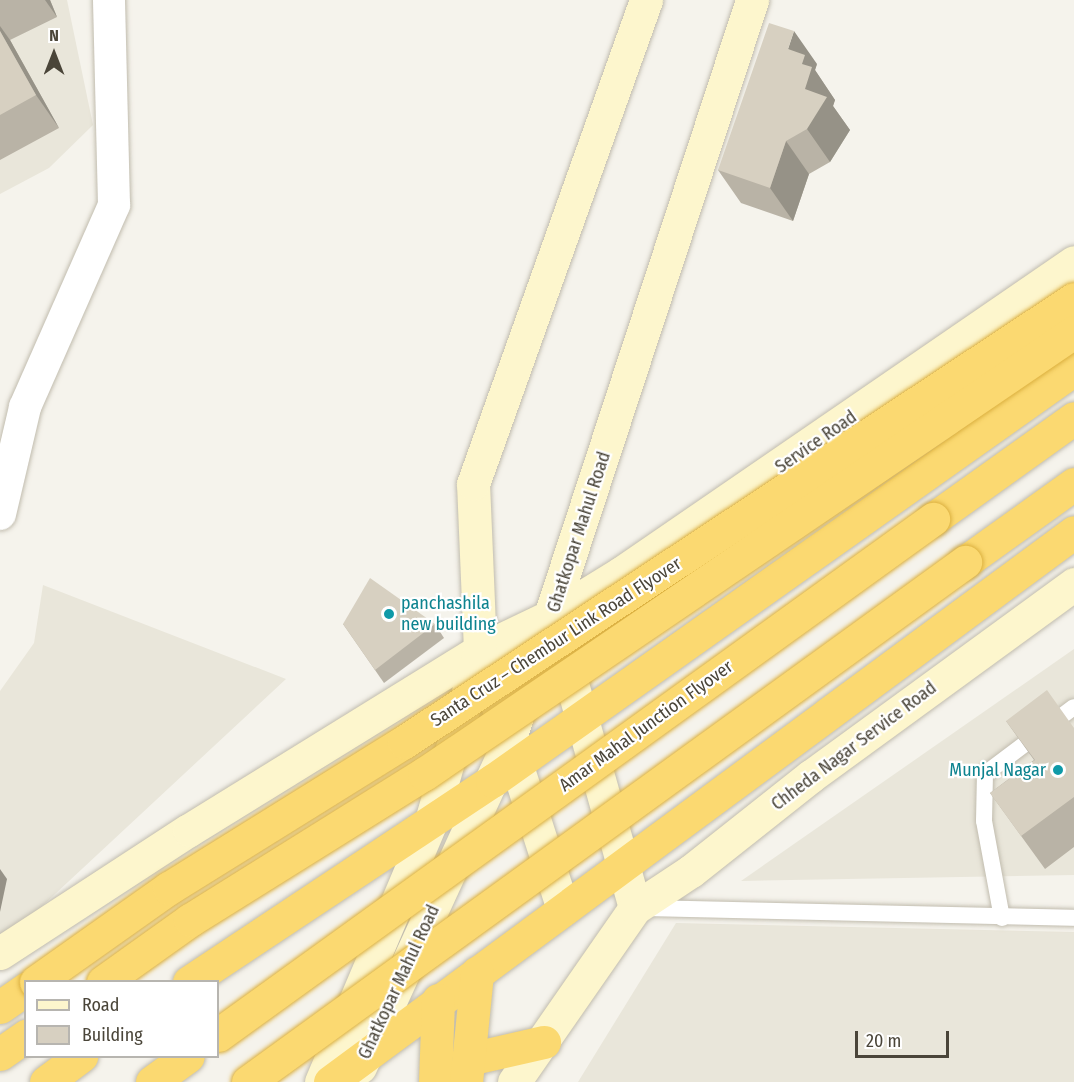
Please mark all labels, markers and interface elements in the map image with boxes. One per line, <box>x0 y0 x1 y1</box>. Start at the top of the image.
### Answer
north arrow <box>24 24 84 84</box>
text: N <box>49 26 59 45</box>
street label: Service Road <box>771 406 861 478</box>
street label: Ghatkopar Mahul Road <box>543 449 615 615</box>
street label: Santa Cruz – Chembur Link Road Flyover <box>427 553 685 731</box>
place label: panchashila new building <box>401 593 496 636</box>
marker: panchashila new building <box>382 607 396 621</box>
street label: Amar Mahal Junction Flyover <box>555 656 737 796</box>
street label: Chheda Nagar Service Road <box>767 677 941 815</box>
place label: Munjal Nagar <box>949 759 1046 781</box>
marker: Munjal Nagar <box>1051 763 1065 777</box>
street label: Ghatkopar Mahul Road <box>354 901 444 1063</box>
legend <box>24 980 219 1058</box>
text: Road <box>82 994 119 1016</box>
scale bar <box>858 1019 952 1057</box>
text: Building <box>82 1024 143 1046</box>
text: 20 m <box>866 1030 901 1052</box>

